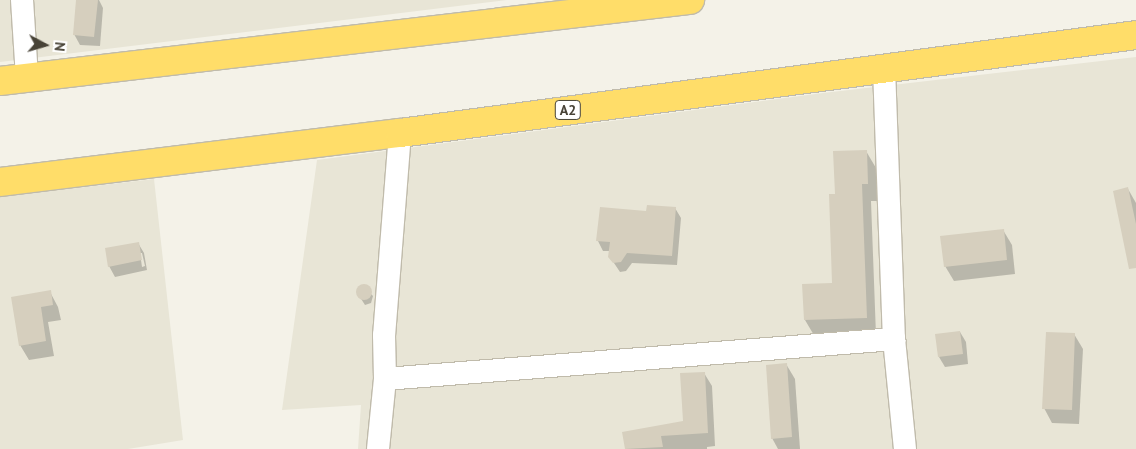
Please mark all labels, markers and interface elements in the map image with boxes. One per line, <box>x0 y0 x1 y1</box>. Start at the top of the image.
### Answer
north arrow <box>20 20 70 70</box>
text: N <box>50 41 69 52</box>
road number: A2 <box>554 98 582 122</box>

